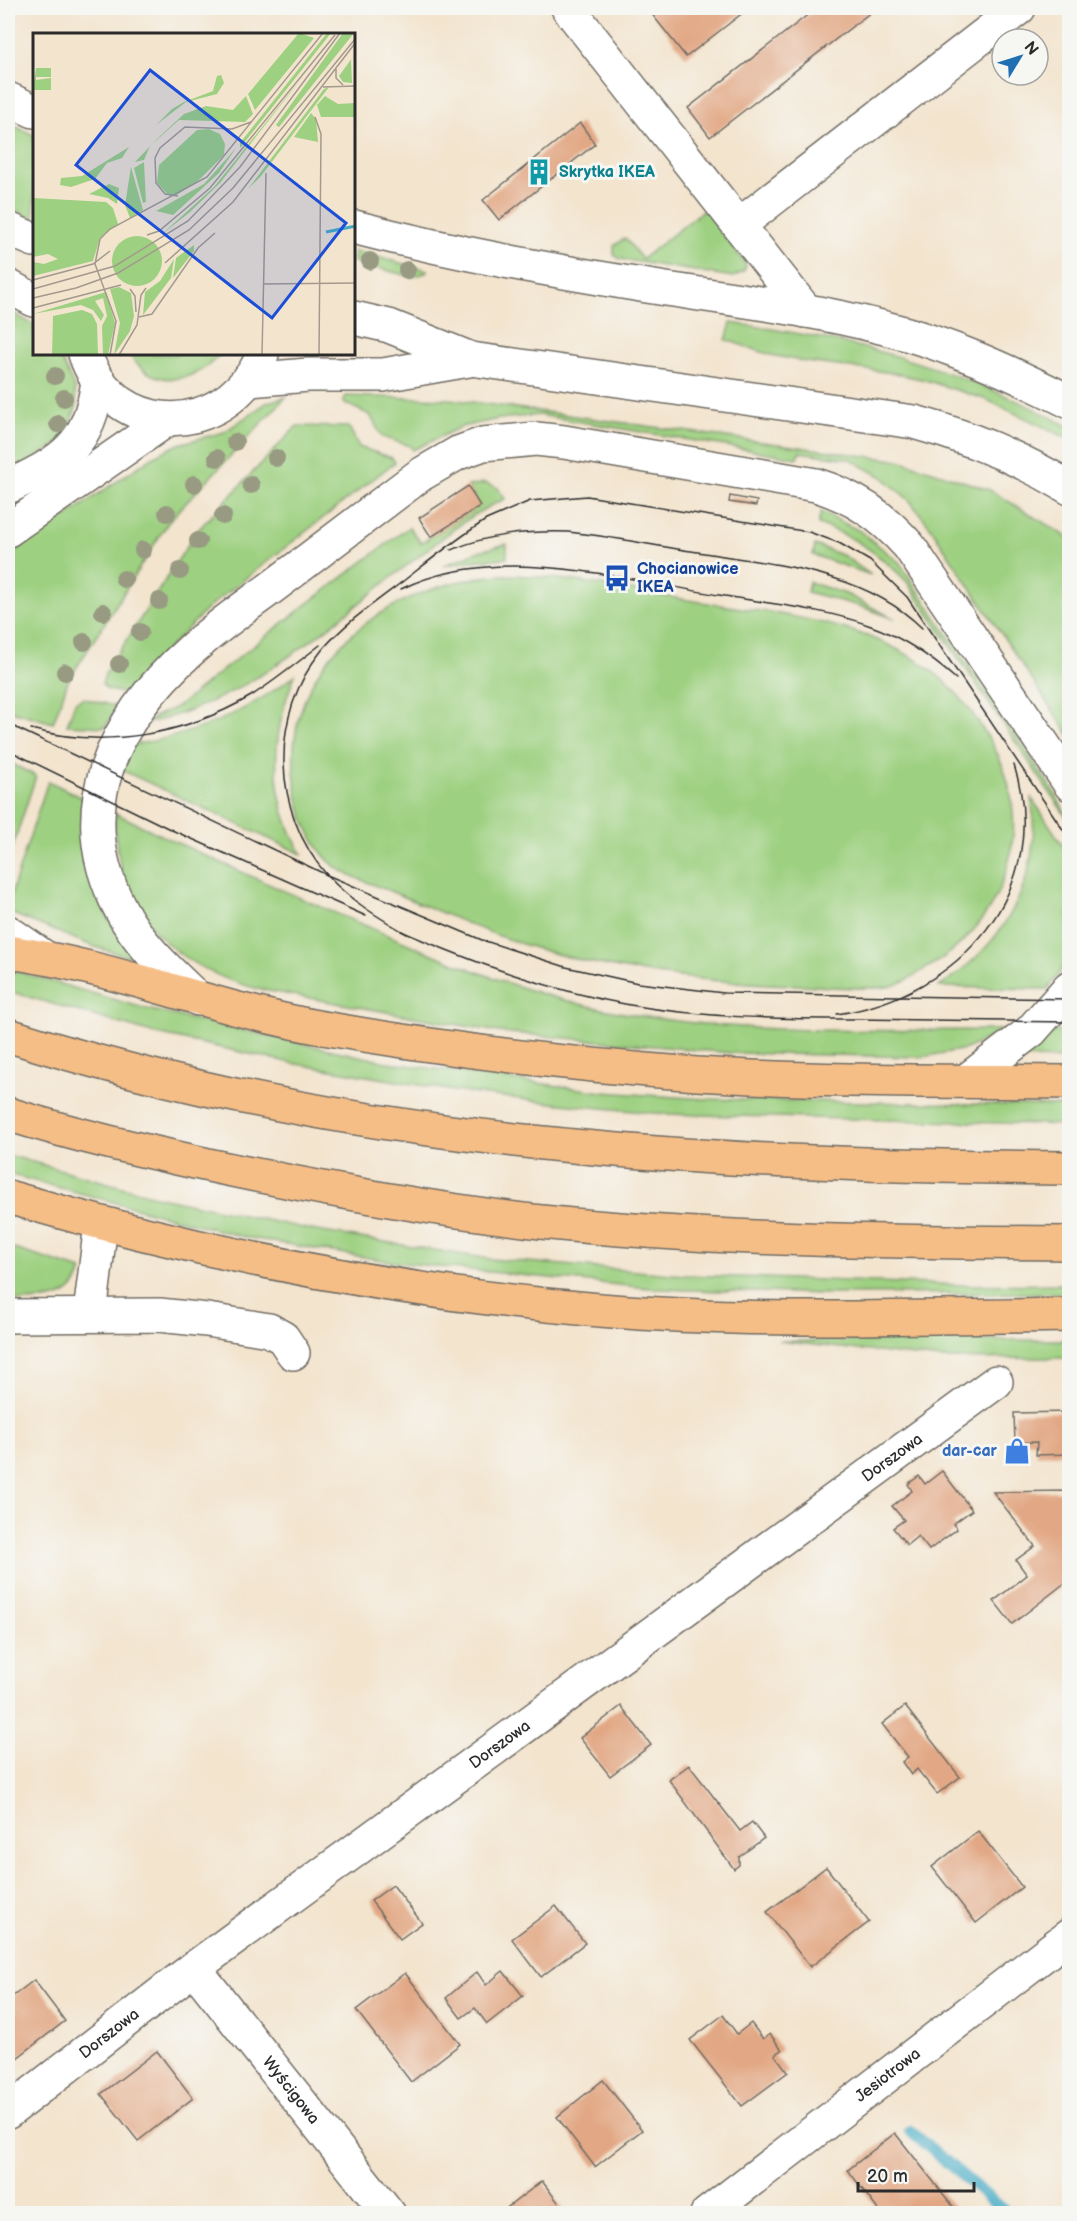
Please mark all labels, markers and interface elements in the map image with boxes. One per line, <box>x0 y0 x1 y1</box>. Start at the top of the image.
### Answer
north arrow <box>990 27 1050 87</box>
inset map <box>33 33 356 356</box>
text: N <box>1019 38 1042 59</box>
building icon: Skrytka IKEA <box>524 157 554 187</box>
place label: Skrytka IKEA <box>559 163 655 182</box>
place label: Chocianowice IKEA <box>637 560 738 597</box>
bus stop icon: Chocianowice IKEA <box>602 563 632 593</box>
street label: Dorszowa <box>858 1429 926 1486</box>
shop icon: dar-car <box>1002 1436 1032 1466</box>
place label: dar-car <box>942 1442 998 1461</box>
street label: Dorszowa <box>466 1716 534 1773</box>
street label: Dorszowa <box>76 2005 143 2063</box>
street label: Jesiotrowa <box>851 2044 924 2106</box>
street label: Wyścigowa <box>258 2053 323 2128</box>
scale bar <box>858 2155 974 2193</box>
text: 20 m <box>867 2166 908 2187</box>

